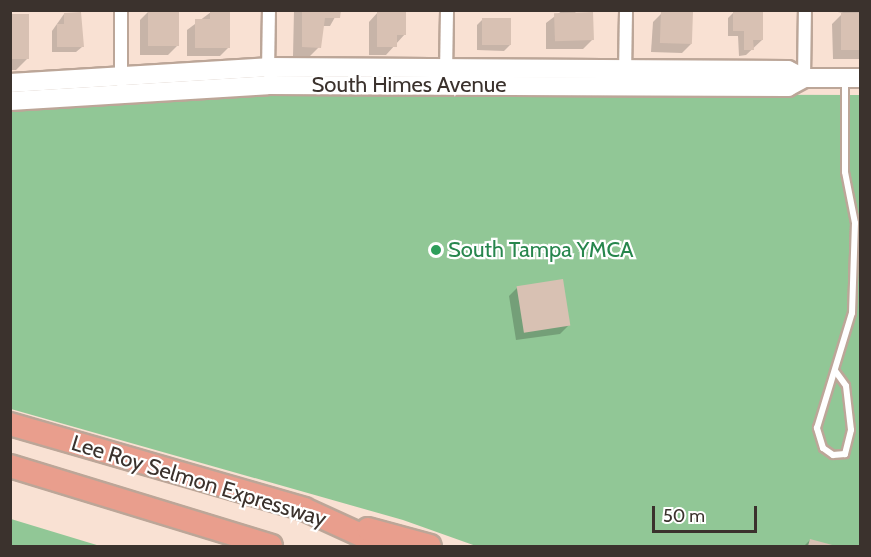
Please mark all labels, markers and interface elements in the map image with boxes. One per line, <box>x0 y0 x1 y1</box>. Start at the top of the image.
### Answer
street label: South Himes Avenue <box>311 72 507 98</box>
place label: South Tampa YMCA <box>448 237 634 263</box>
marker: South Tampa YMCA <box>429 243 443 257</box>
street label: Lee Roy Selmon Expressway <box>68 430 330 532</box>
scale bar <box>655 494 760 532</box>
text: 50 m <box>663 505 705 527</box>

